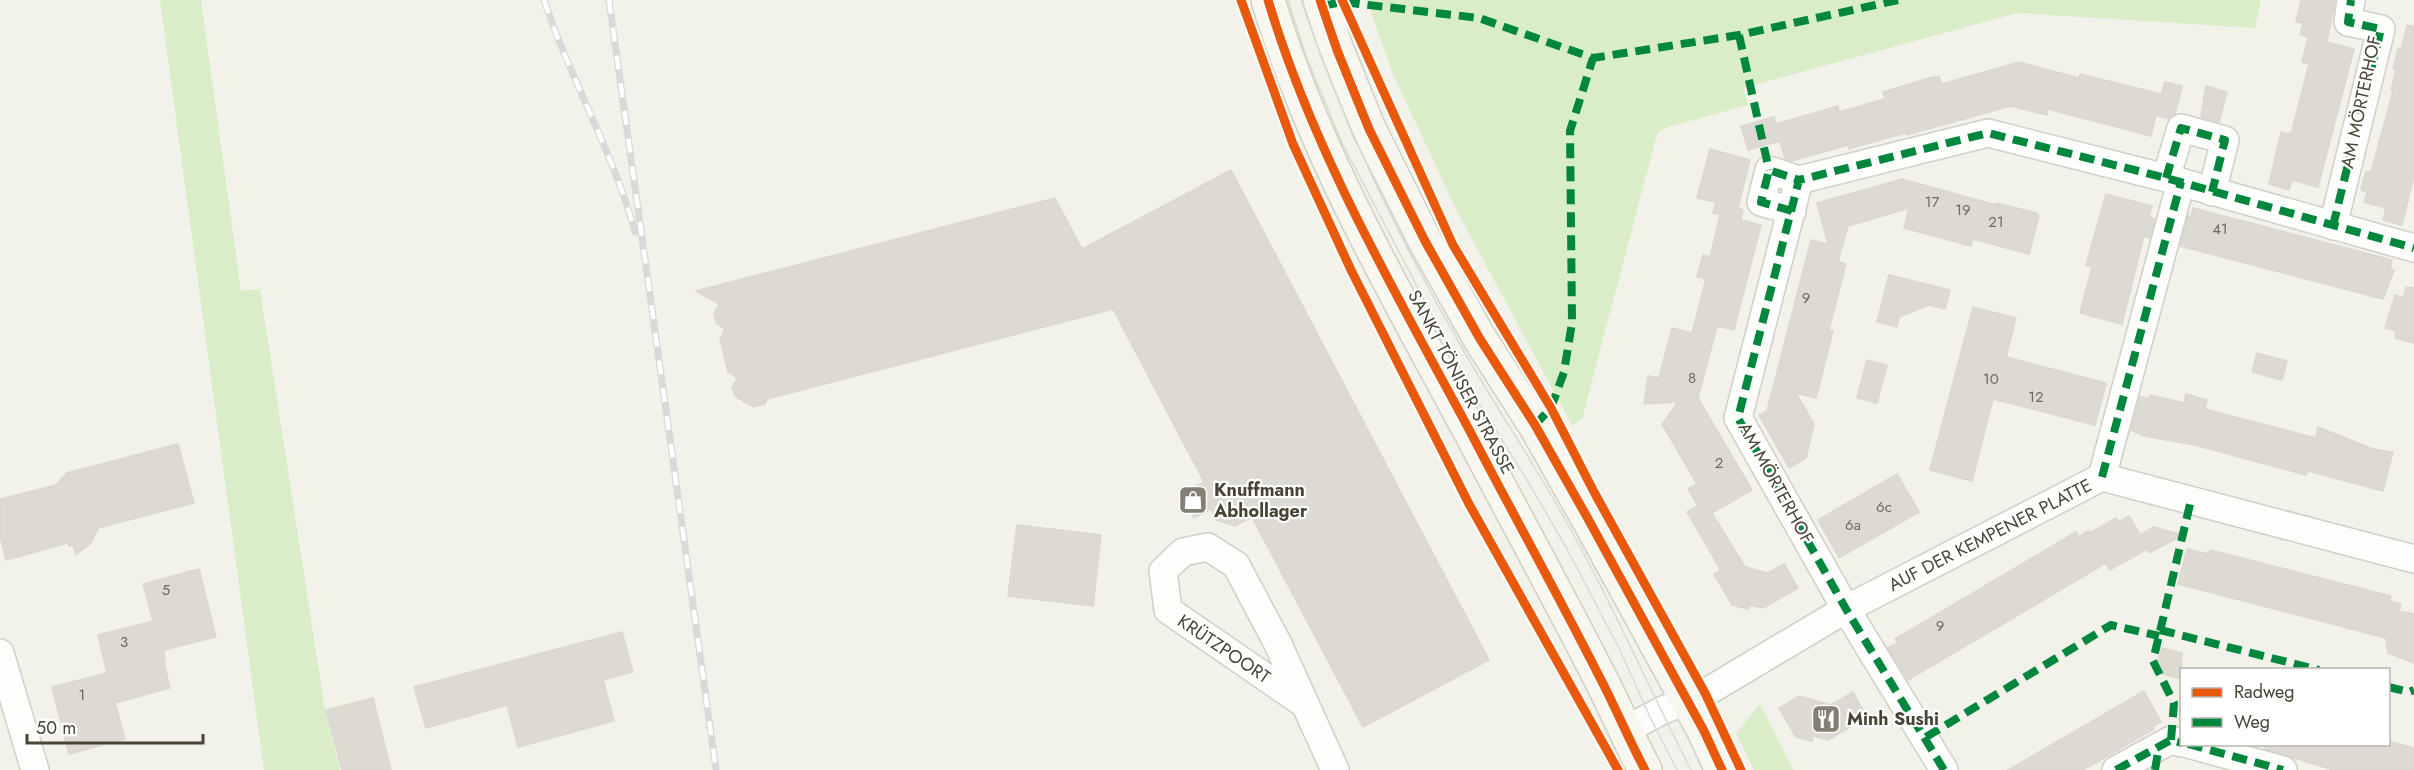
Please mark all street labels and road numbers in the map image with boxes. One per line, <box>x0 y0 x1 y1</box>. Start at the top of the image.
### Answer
street label: AM MÖRTERHOF <box>2334 33 2388 171</box>
street label: SANKT TÖNISER STRASSE <box>1401 285 1521 479</box>
street label: AM MÖRTERHOF <box>1732 418 1820 548</box>
street label: AUF DER KEMPENER PLATTE <box>1884 472 2096 598</box>
street label: KRÜTZPOORT <box>1172 608 1276 690</box>

